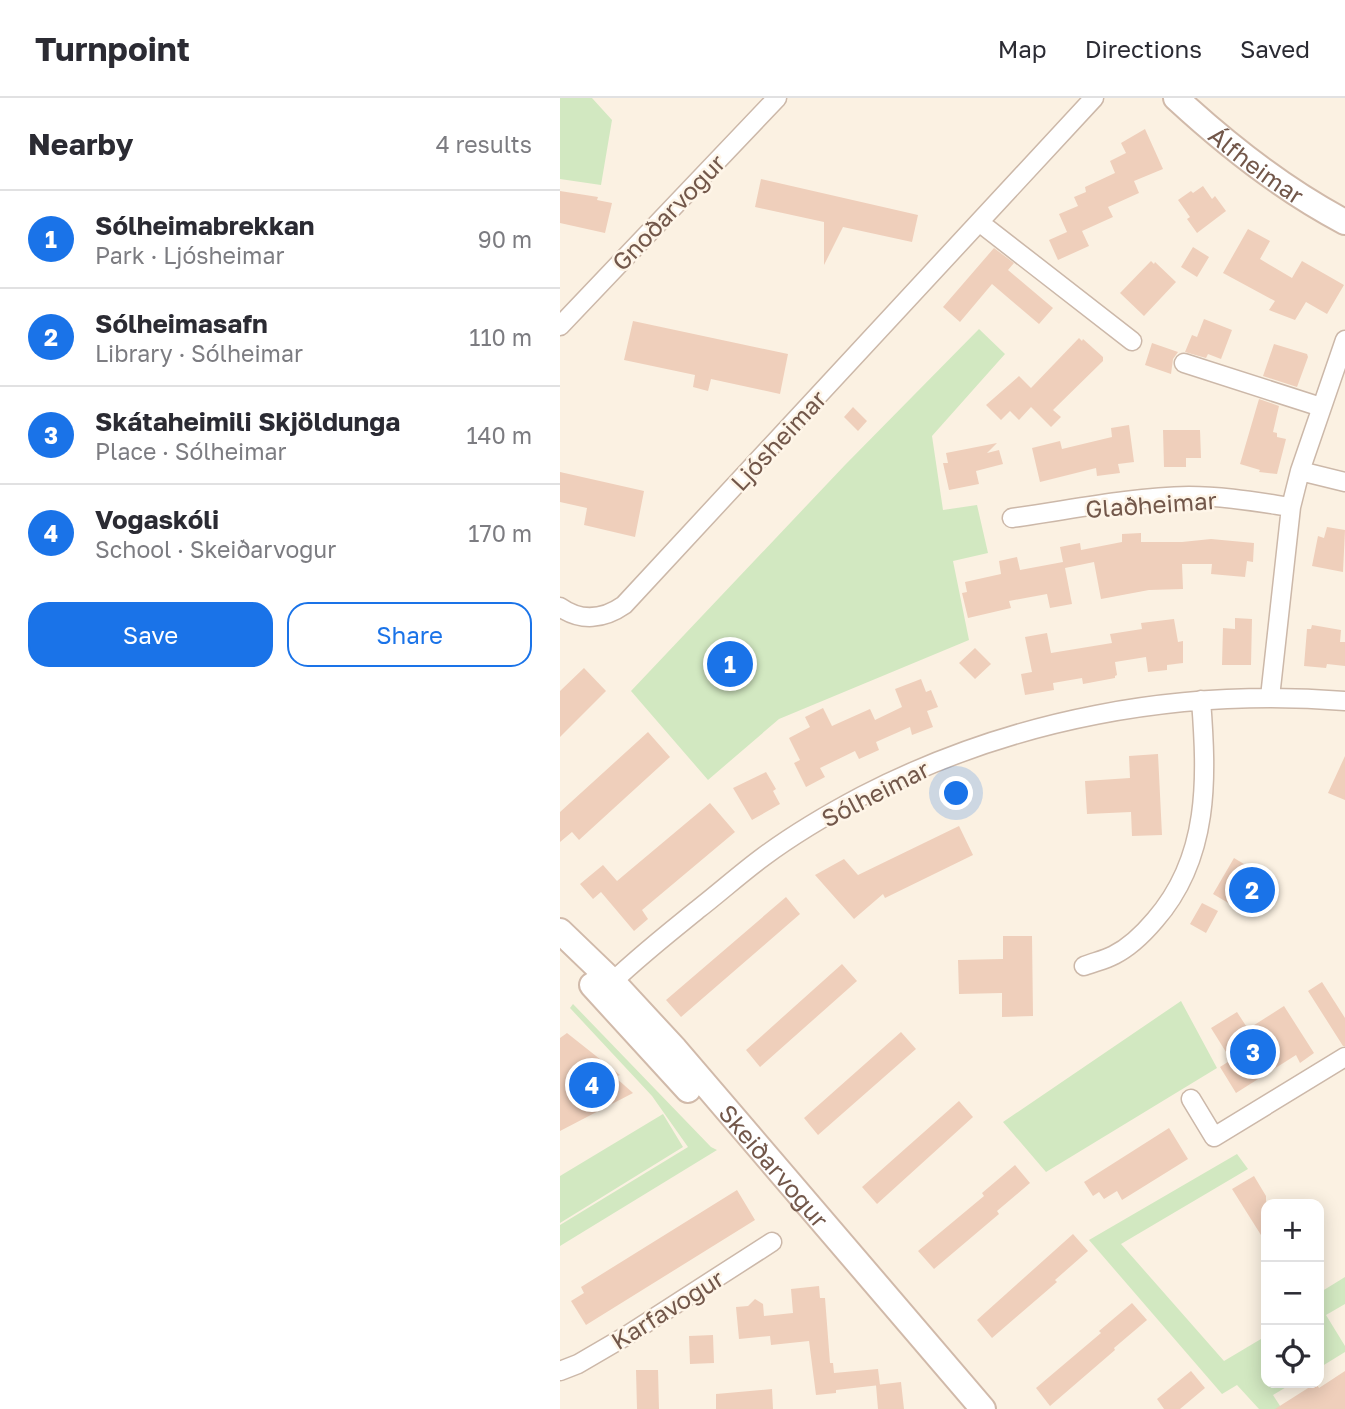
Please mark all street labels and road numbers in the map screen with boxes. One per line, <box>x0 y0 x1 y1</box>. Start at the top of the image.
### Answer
street label: Álfheimar <box>1204 120 1310 209</box>
street label: Gnoðarvogur <box>605 148 731 276</box>
street label: Ljósheimar <box>724 384 832 496</box>
street label: Glaðheimar <box>1084 485 1218 523</box>
street label: Sólheimar <box>816 754 934 832</box>
street label: Skeiðarvogur <box>714 1098 835 1233</box>
street label: Karfavogur <box>605 1263 729 1355</box>

